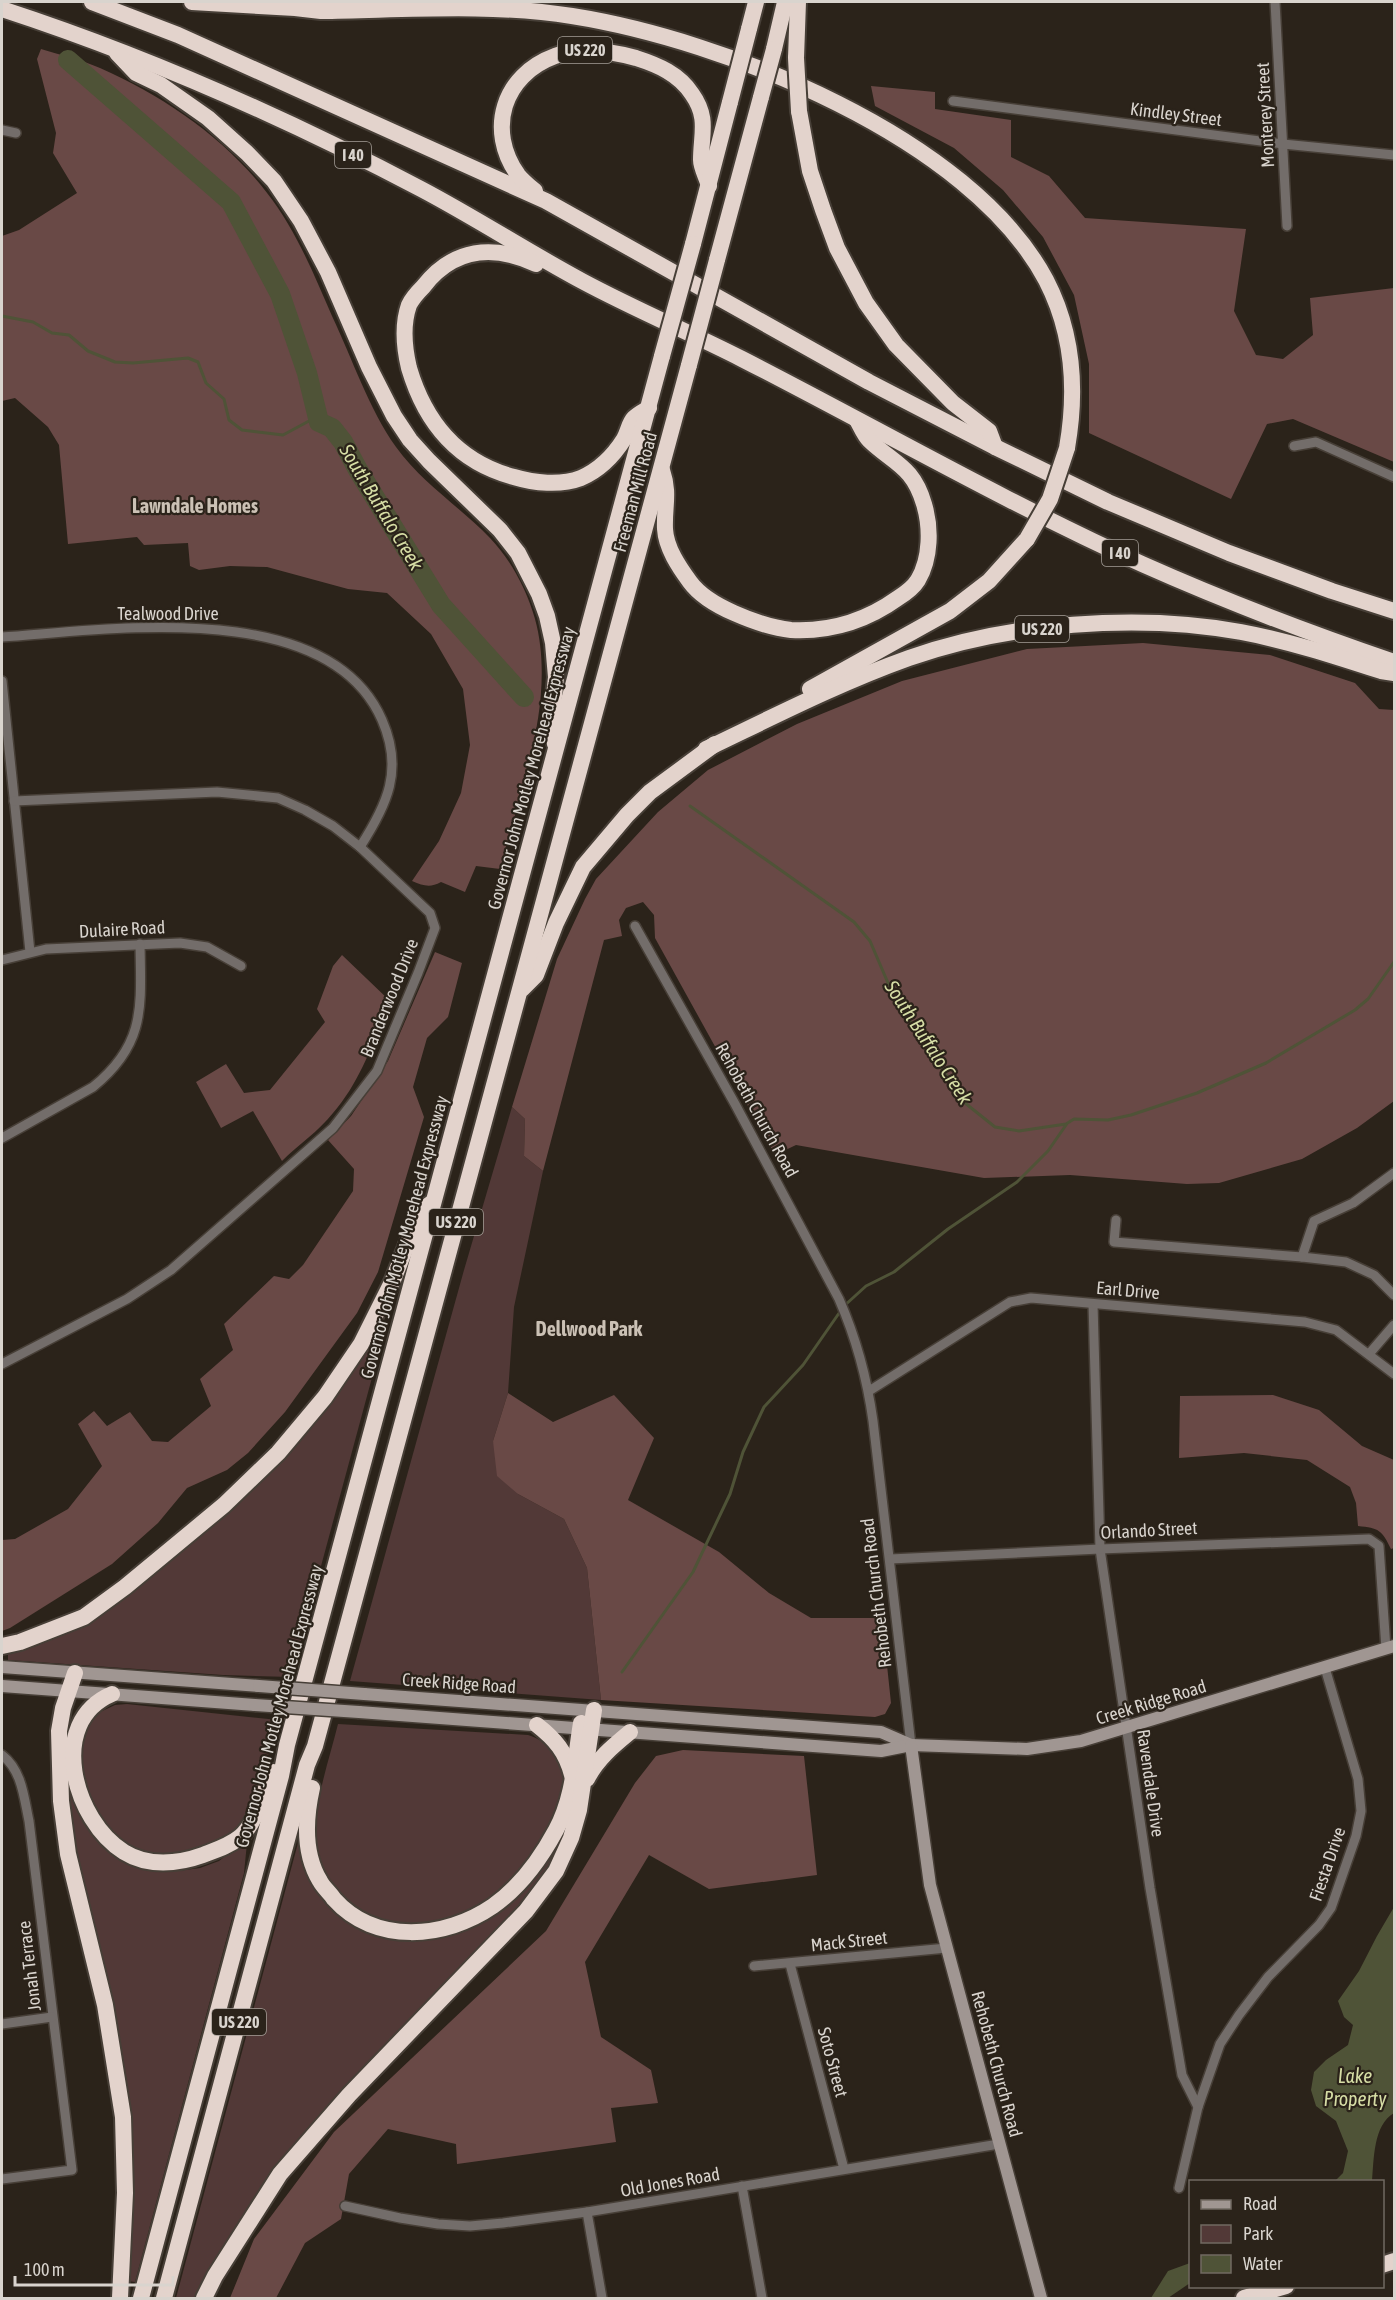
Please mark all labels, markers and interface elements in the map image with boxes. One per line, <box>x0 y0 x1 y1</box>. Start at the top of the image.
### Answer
road number: US 220 <box>558 37 612 63</box>
street label: Monterey Street <box>1252 62 1278 168</box>
street label: Kindley Street <box>1129 98 1223 130</box>
road number: I 40 <box>335 142 371 168</box>
street label: Freeman Mill Road <box>609 430 661 554</box>
water label: South Buffalo Creek <box>335 439 429 574</box>
district label: Lawndale Homes <box>132 494 258 517</box>
road number: I 40 <box>1102 540 1138 566</box>
street label: Tealwood Drive <box>117 603 219 624</box>
road number: US 220 <box>1015 616 1069 642</box>
street label: Governor John Motley Morehead Expressway <box>483 624 579 912</box>
street label: Dulaire Road <box>78 916 166 942</box>
street label: Branderwood Drive <box>356 936 422 1060</box>
water label: South Buffalo Creek <box>880 975 978 1108</box>
street label: Rehobeth Church Road <box>711 1039 803 1181</box>
street label: Governor John Motley Morehead Expressway <box>356 1093 452 1381</box>
road number: US 220 <box>429 1209 483 1235</box>
street label: Earl Drive <box>1095 1277 1161 1303</box>
district label: Dellwood Park <box>536 1317 643 1340</box>
street label: Rehobeth Church Road <box>856 1517 896 1669</box>
street label: Orlando Street <box>1100 1517 1198 1543</box>
street label: Governor John Motley Morehead Expressway <box>231 1562 327 1850</box>
street label: Creek Ridge Road <box>401 1669 517 1697</box>
street label: Creek Ridge Road <box>1093 1675 1209 1729</box>
street label: Ravendale Drive <box>1133 1728 1169 1838</box>
street label: Fiesta Drive <box>1305 1824 1349 1904</box>
street label: Jonah Terrace <box>13 1920 45 2012</box>
street label: Mack Street <box>810 1927 888 1955</box>
street label: Rehobeth Church Road <box>967 1989 1027 2139</box>
road number: US 220 <box>212 2009 266 2035</box>
street label: Soto Street <box>814 2025 852 2099</box>
water label: Lake Property <box>1324 2064 1387 2110</box>
street label: Old Jones Road <box>619 2163 721 2201</box>
legend <box>1189 2180 1384 2288</box>
text: Road <box>1243 2193 1277 2214</box>
text: Park <box>1243 2223 1273 2244</box>
scale bar <box>15 2249 172 2287</box>
text: Water <box>1243 2253 1283 2274</box>
text: 100 m <box>24 2259 65 2280</box>

